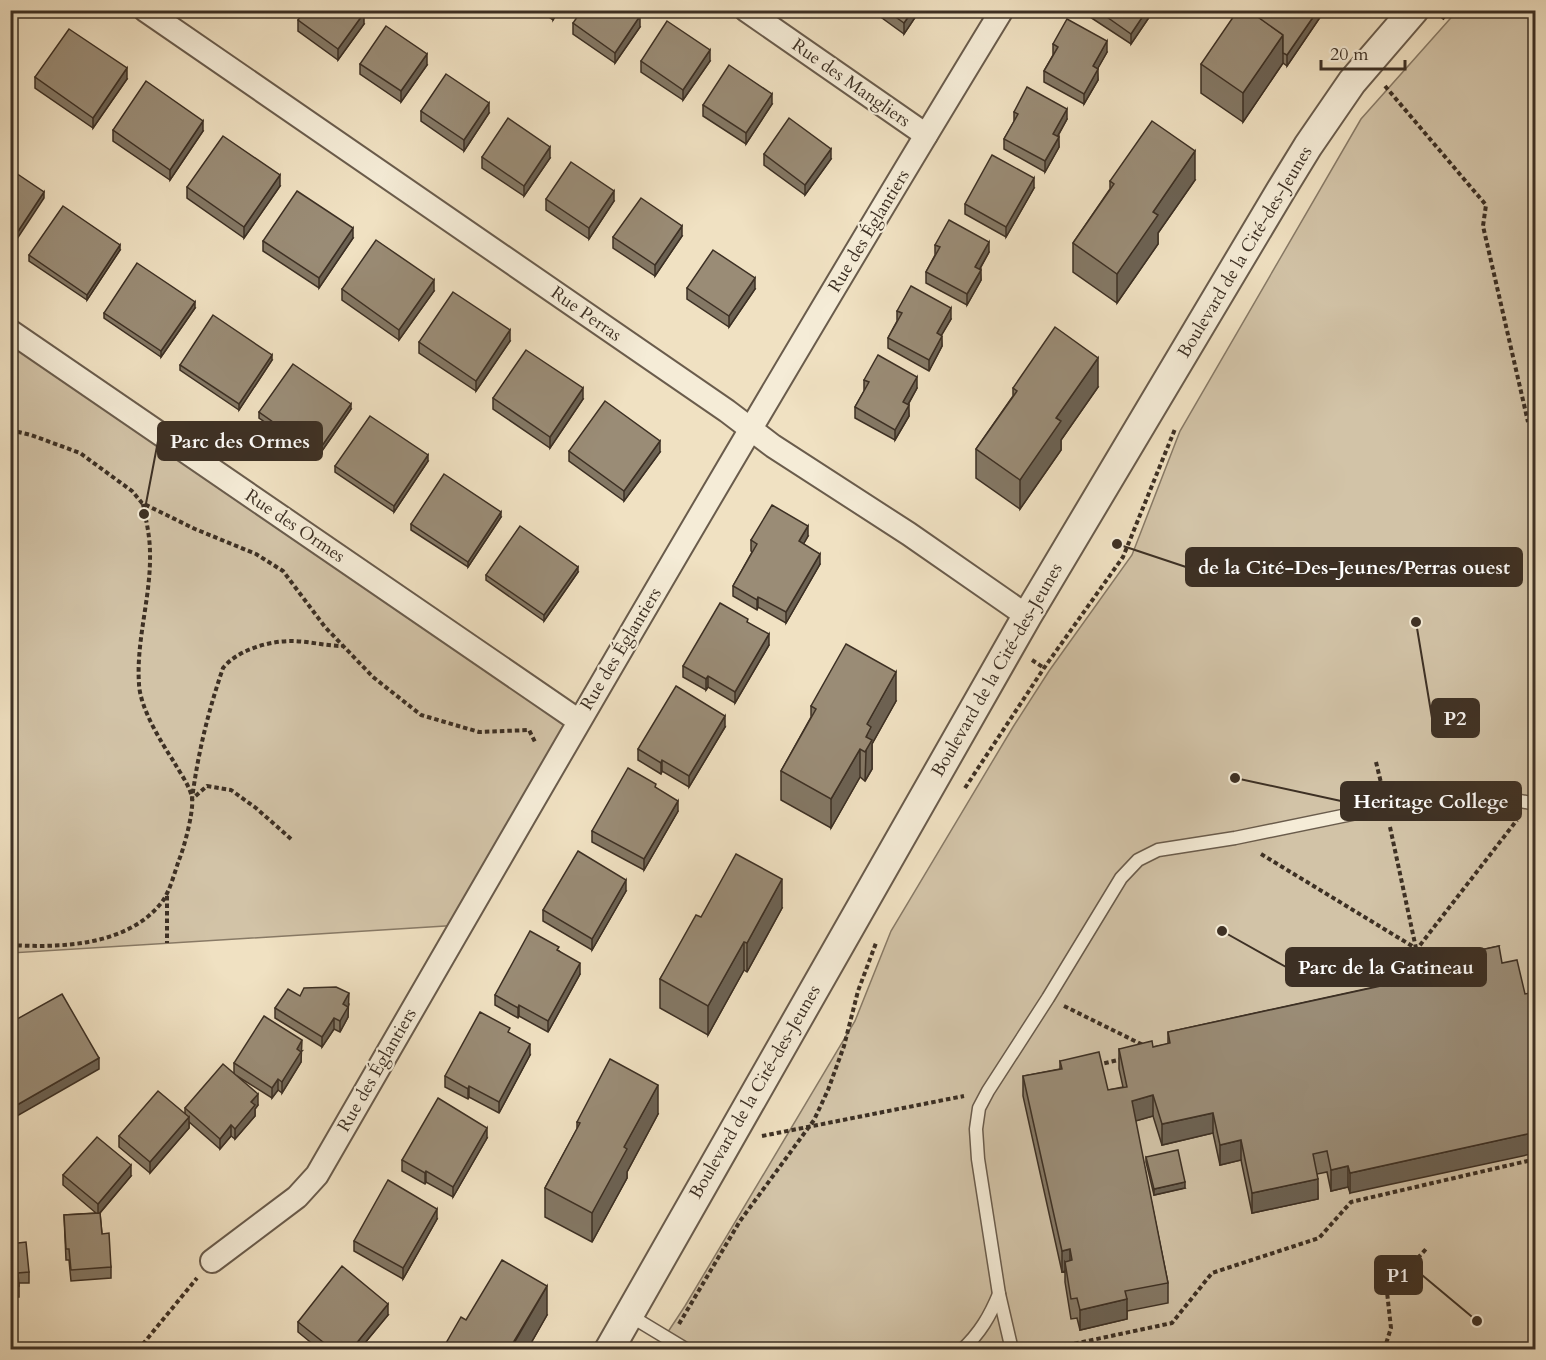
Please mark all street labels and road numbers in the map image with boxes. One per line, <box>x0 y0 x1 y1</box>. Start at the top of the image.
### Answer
street label: Rue des Mangliers <box>787 33 915 133</box>
street label: Boulevard de la Cité-des-Jeunes <box>1172 141 1318 363</box>
street label: Rue des Églantiers <box>822 165 916 297</box>
street label: Rue Perras <box>546 280 626 348</box>
street label: Rue des Ormes <box>240 483 350 569</box>
street label: Boulevard de la Cité-des-Jeunes <box>925 558 1069 782</box>
street label: Rue des Églantiers <box>574 583 668 715</box>
street label: Boulevard de la Cité-des-Jeunes <box>683 980 827 1204</box>
street label: Rue des Églantiers <box>331 1003 423 1137</box>

